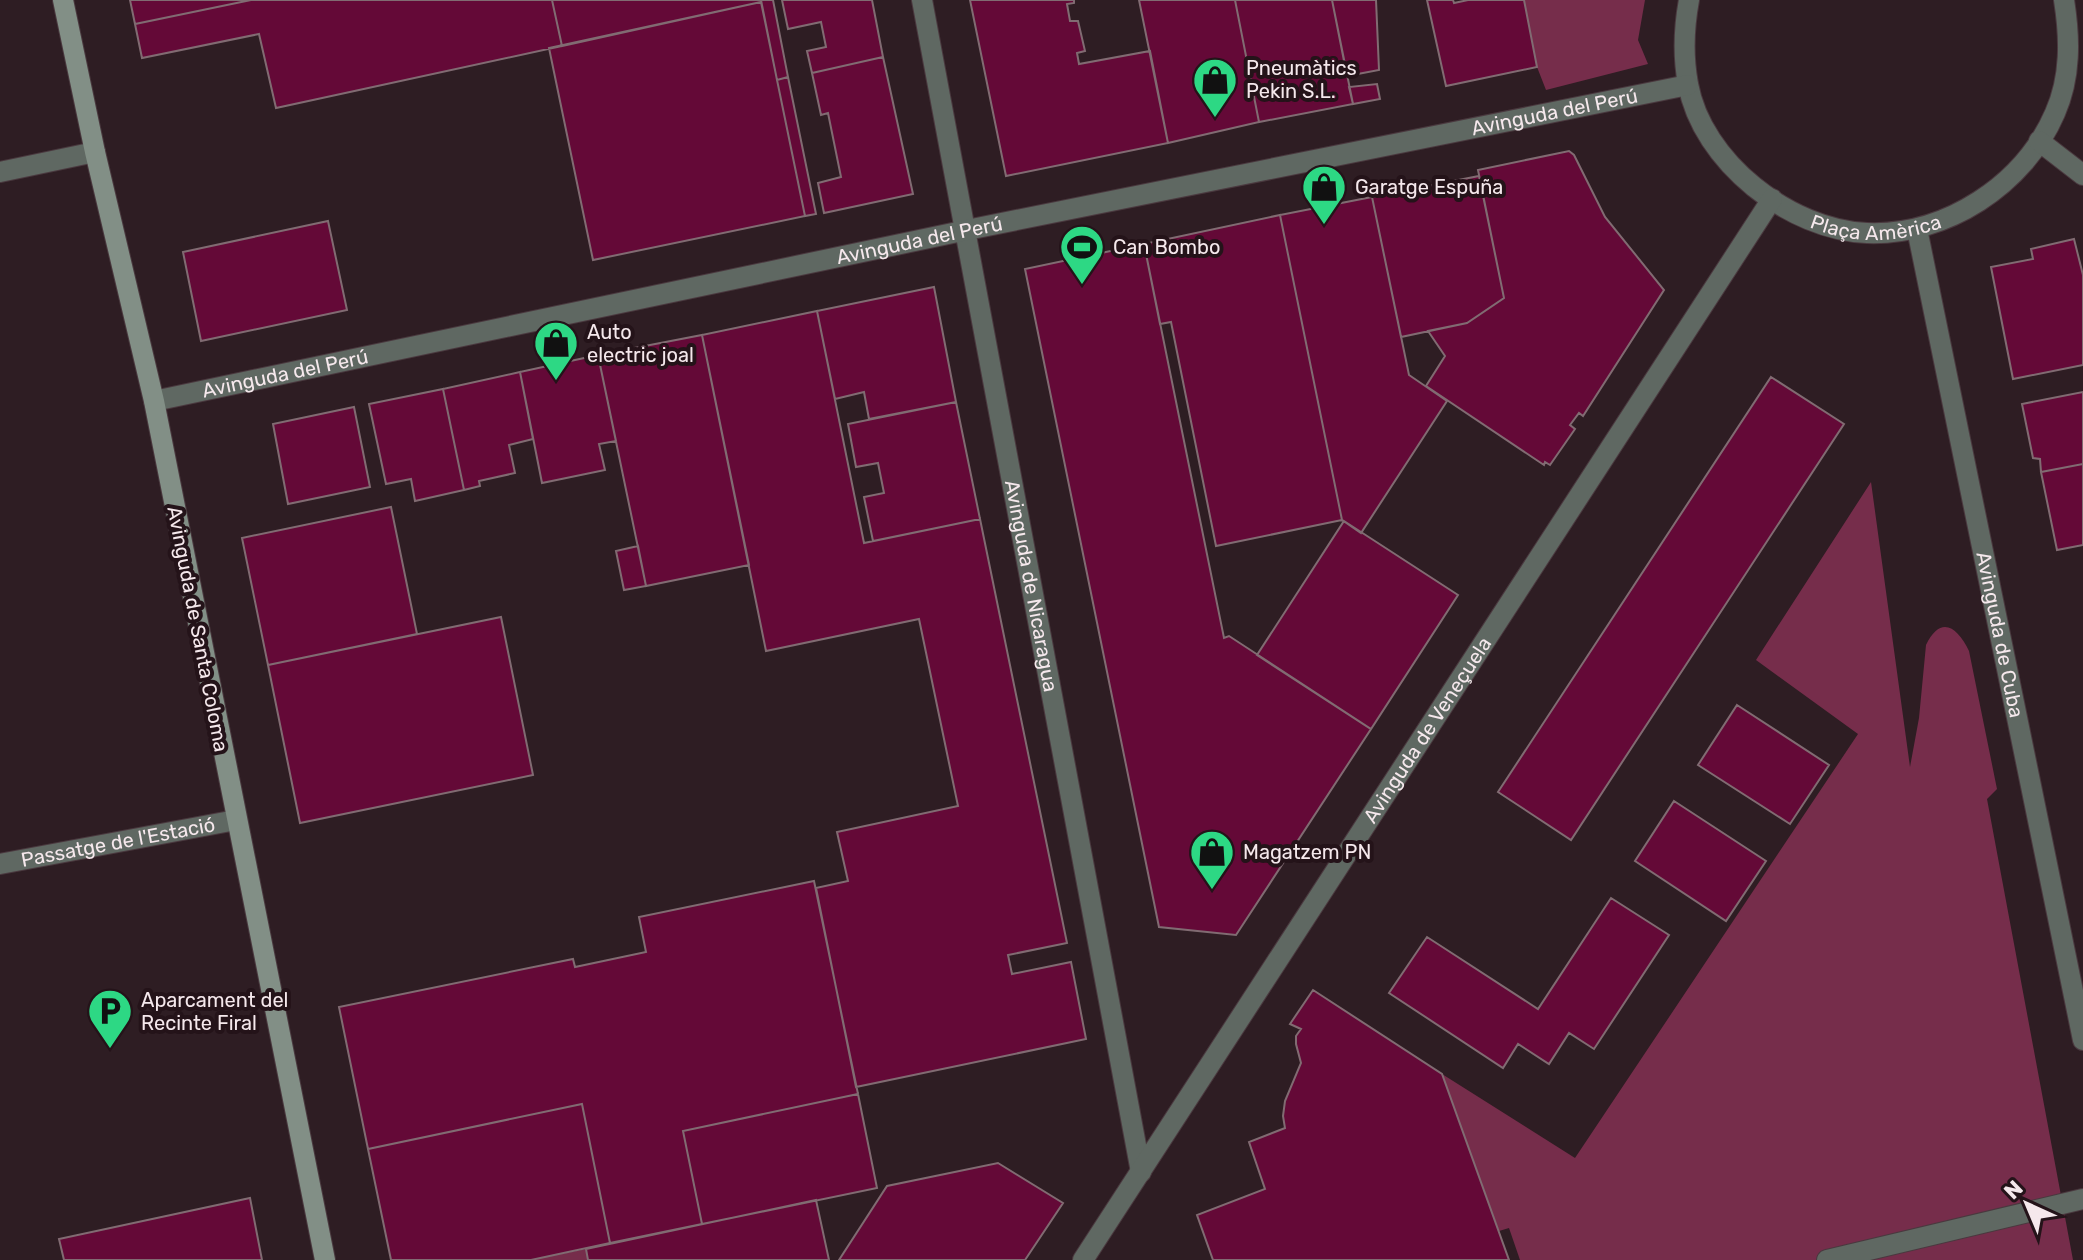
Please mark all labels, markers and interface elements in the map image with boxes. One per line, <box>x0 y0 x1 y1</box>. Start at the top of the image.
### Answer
shop icon: Pneumàtics Pekin S.L. <box>1191 56 1239 119</box>
place label: Pneumàtics Pekin S.L. <box>1246 56 1357 103</box>
street label: Avinguda del Perú <box>1469 83 1640 140</box>
shop icon: Garatge Espuña <box>1300 163 1348 226</box>
place label: Garatge Espuña <box>1355 175 1503 199</box>
street label: Plaça Amèrica <box>1807 209 1944 245</box>
street label: Avinguda del Perú <box>834 211 1004 269</box>
sports icon: Can Bombo <box>1058 223 1106 286</box>
place label: Can Bombo <box>1113 235 1220 259</box>
shop icon: Auto electric joal <box>532 319 580 382</box>
place label: Auto electric joal <box>587 320 694 367</box>
street label: Avinguda del Perú <box>200 344 370 403</box>
street label: Avinguda de Nicaragua <box>1000 478 1063 694</box>
street label: Avinguda de Santa Coloma <box>162 504 234 754</box>
street label: Avinguda de Cuba <box>1971 549 2029 720</box>
street label: Avinguda de Veneçuela <box>1358 632 1496 827</box>
street label: Passatge de l'Estació <box>19 812 217 872</box>
shop icon: Magatzem PN <box>1188 828 1236 891</box>
place label: Magatzem PN <box>1243 840 1371 864</box>
parking icon: Aparcament del Recinte Firal <box>86 987 134 1050</box>
place label: Aparcament del Recinte Firal <box>141 988 288 1035</box>
north arrow <box>1987 1164 2067 1244</box>
text: N <box>1998 1175 2029 1205</box>

